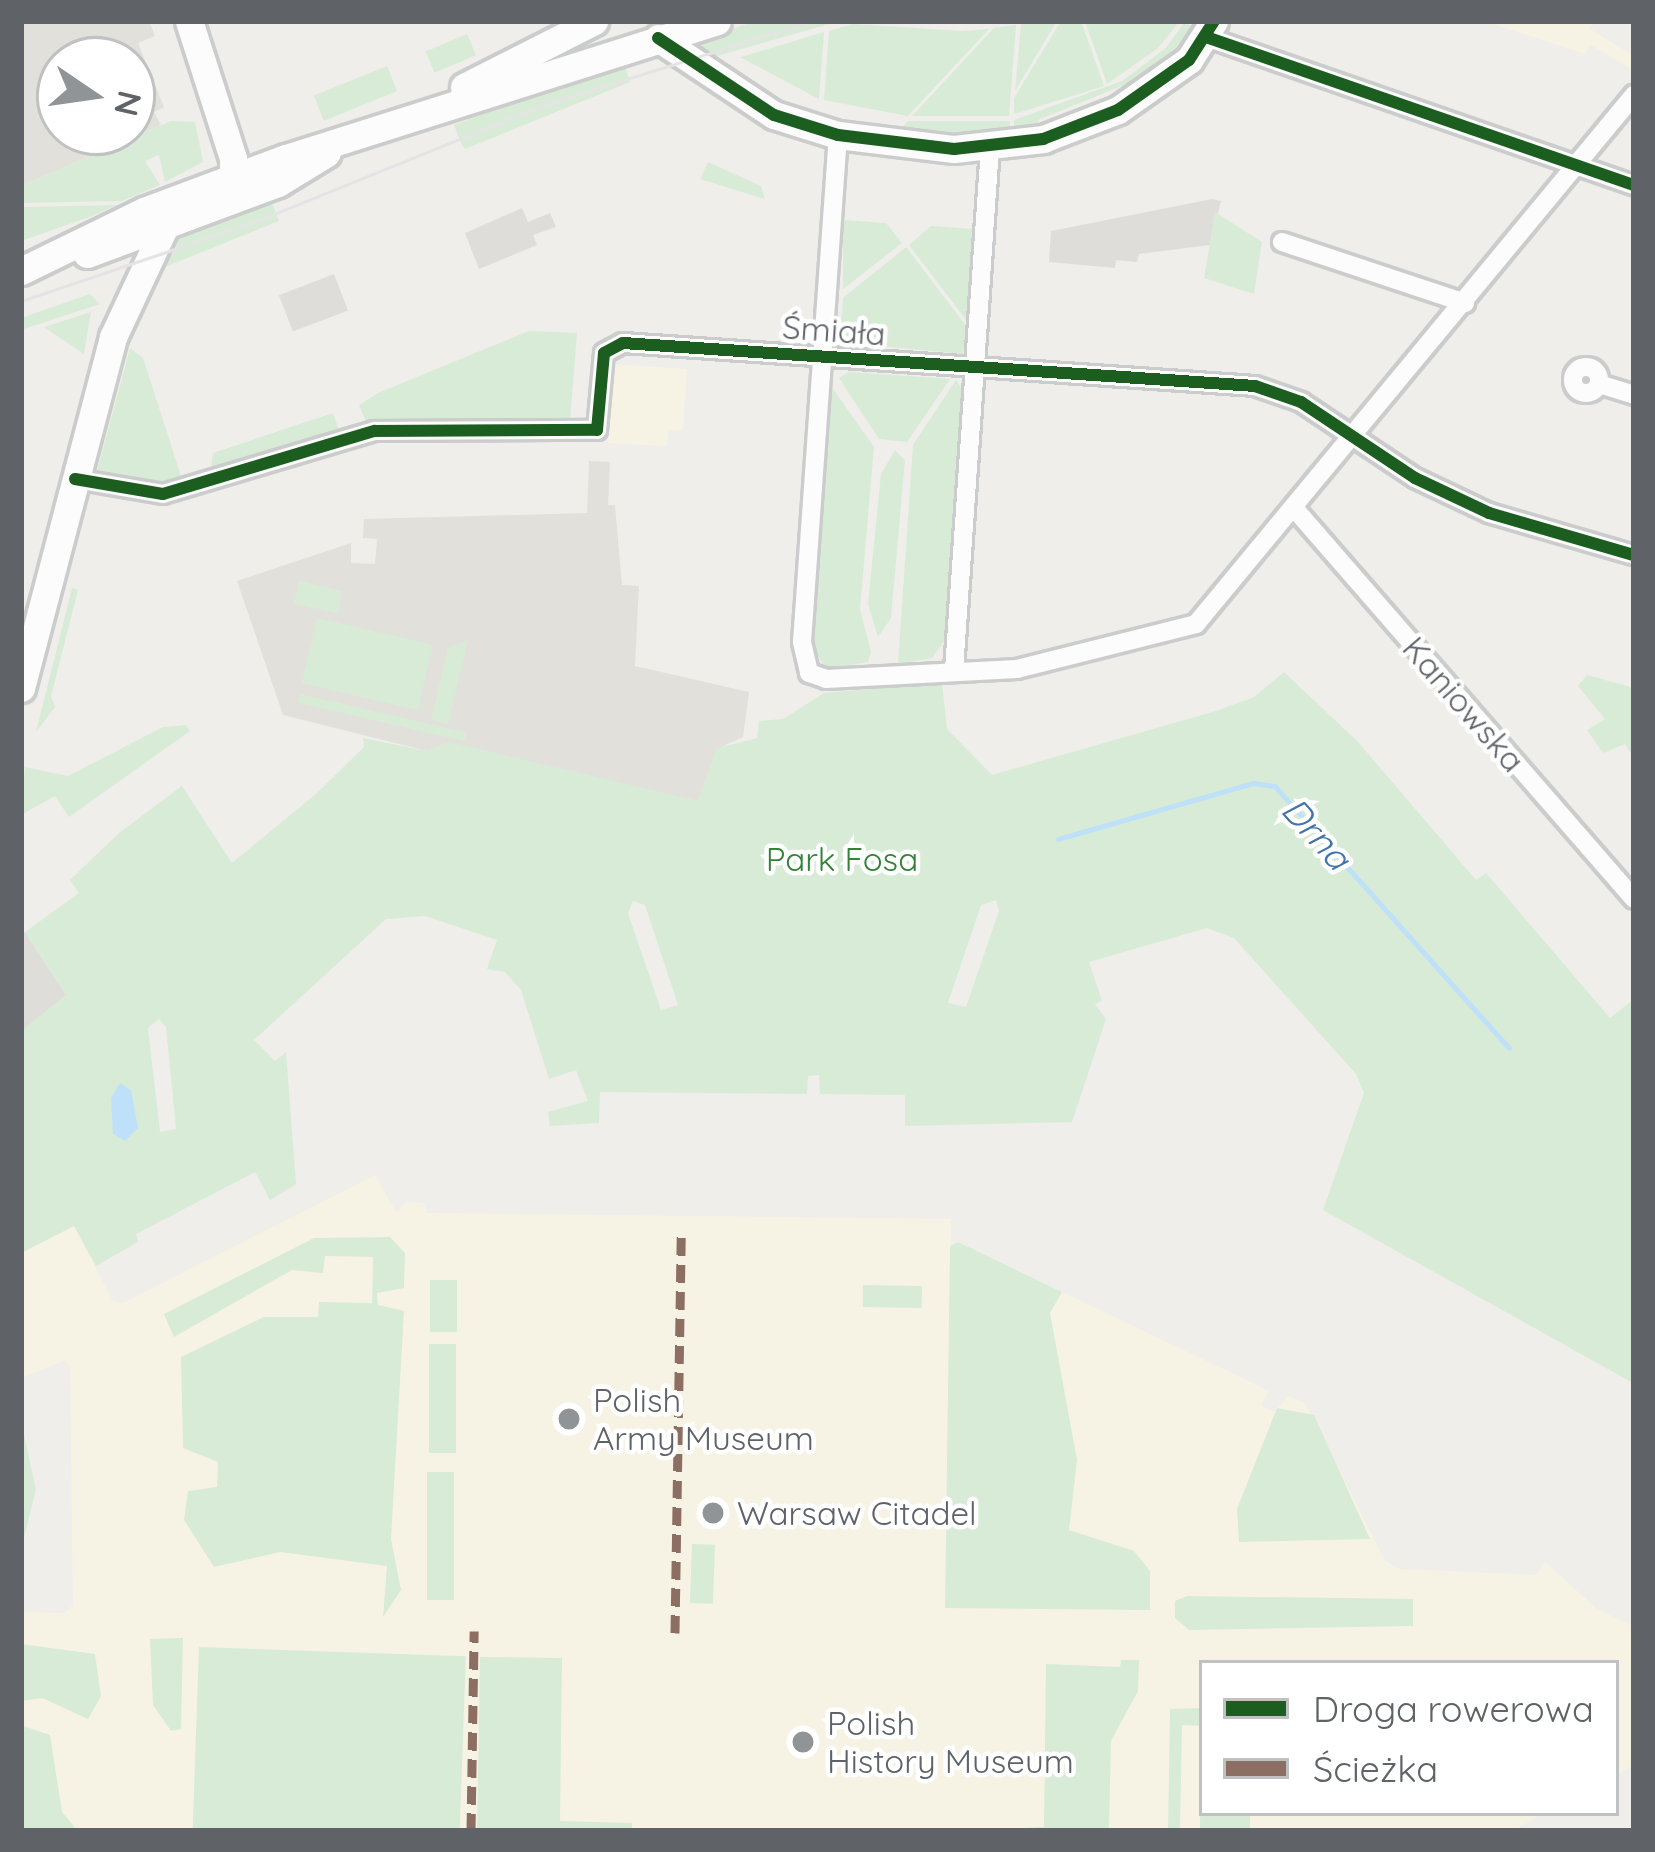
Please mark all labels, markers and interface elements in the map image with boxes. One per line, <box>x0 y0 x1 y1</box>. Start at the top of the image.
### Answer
north arrow <box>36 36 156 156</box>
text: N <box>106 87 151 120</box>
street label: Śmiała <box>781 307 887 353</box>
street label: Kaniowska <box>1395 628 1533 780</box>
water label: Drna <box>1273 788 1361 878</box>
park label: Park Fosa <box>766 839 918 879</box>
place label: Polish Army Museum <box>593 1380 814 1458</box>
marker: Polish Army Museum <box>556 1406 582 1432</box>
place label: Warsaw Citadel <box>737 1493 977 1533</box>
marker: Warsaw Citadel <box>700 1500 726 1526</box>
legend <box>1199 1660 1619 1816</box>
text: Droga rowerowa <box>1313 1686 1594 1731</box>
place label: Polish History Museum <box>827 1703 1074 1781</box>
marker: Polish History Museum <box>790 1729 816 1755</box>
text: Ścieżka <box>1313 1746 1438 1791</box>

